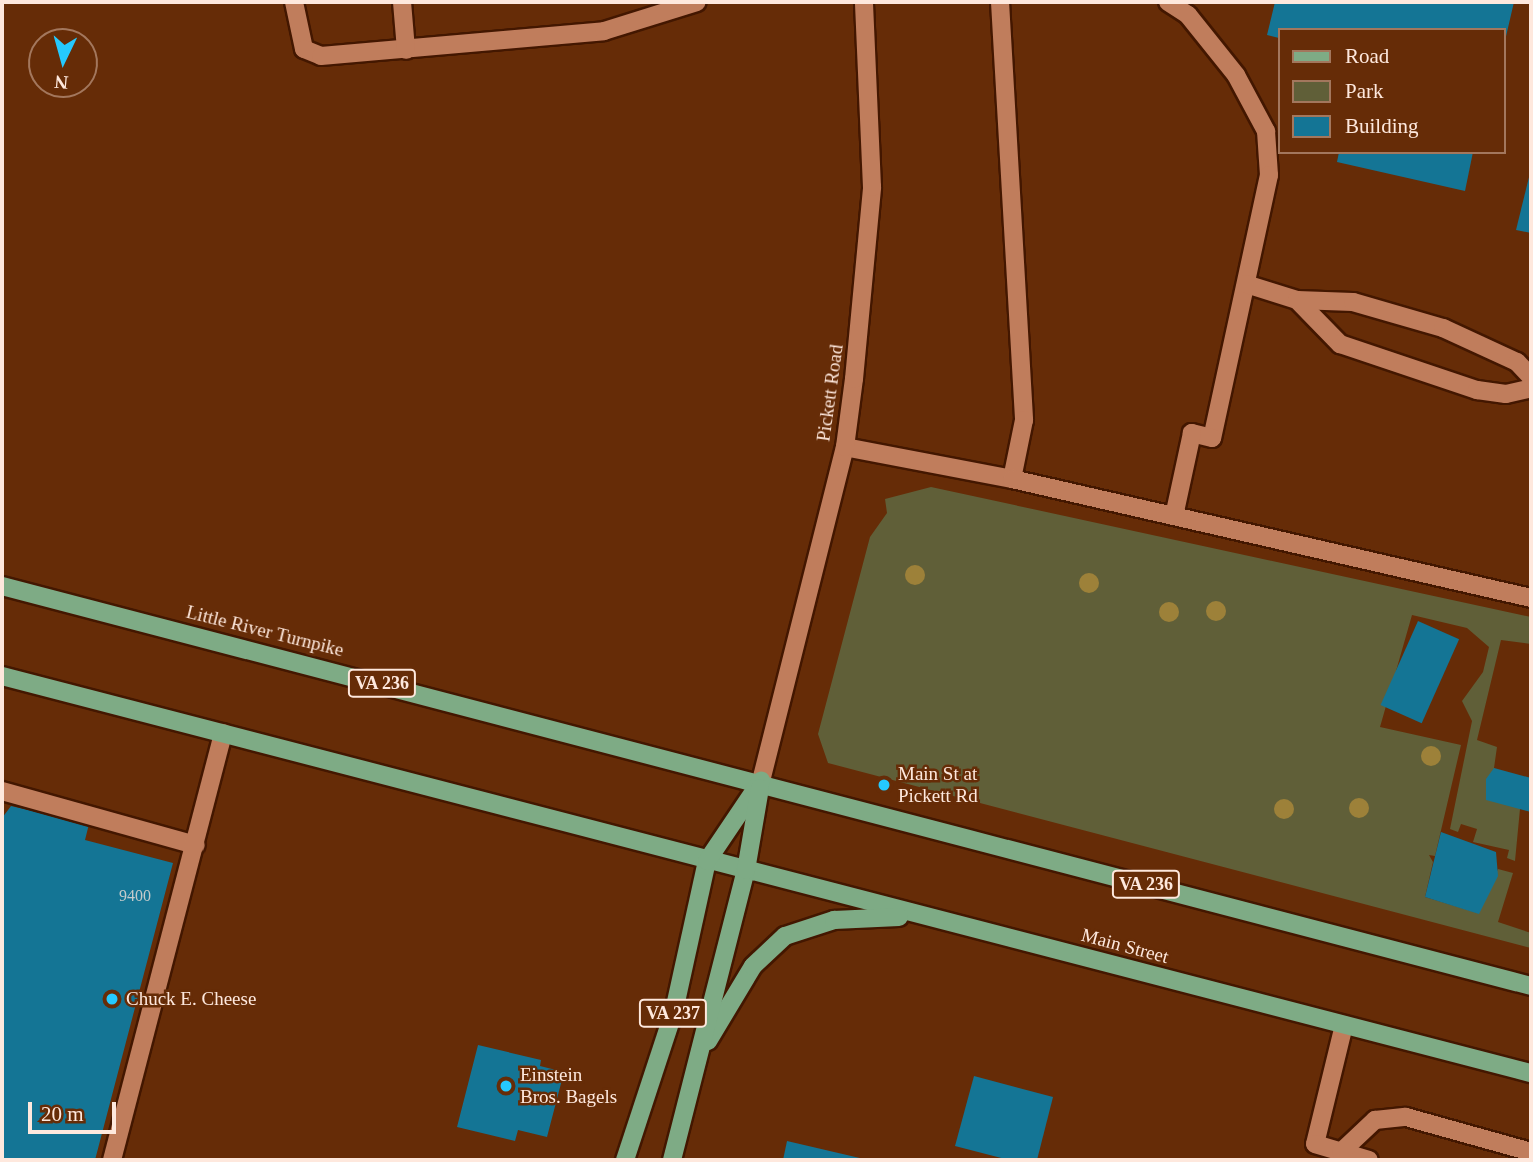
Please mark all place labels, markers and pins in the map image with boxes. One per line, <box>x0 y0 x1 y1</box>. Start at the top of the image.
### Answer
place label: Main St at Pickett Rd <box>898 763 978 807</box>
marker: Main St at Pickett Rd <box>876 777 892 793</box>
place label: Chuck E. Cheese <box>126 988 256 1010</box>
marker: Chuck E. Cheese <box>104 991 120 1007</box>
place label: Einstein Bros. Bagels <box>520 1064 617 1108</box>
marker: Einstein Bros. Bagels <box>498 1078 514 1094</box>

